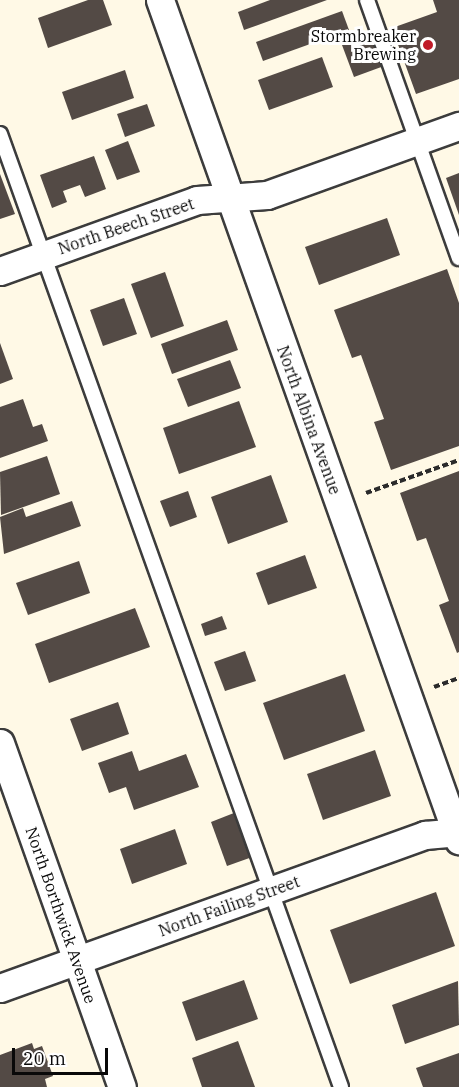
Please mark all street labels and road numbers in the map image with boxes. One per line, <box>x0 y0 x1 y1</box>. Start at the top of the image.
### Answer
street label: North Beech Street <box>55 194 197 258</box>
street label: North Albina Avenue <box>273 343 345 497</box>
street label: North Borthwick Avenue <box>22 824 100 1006</box>
street label: North Failing Street <box>156 872 302 940</box>

